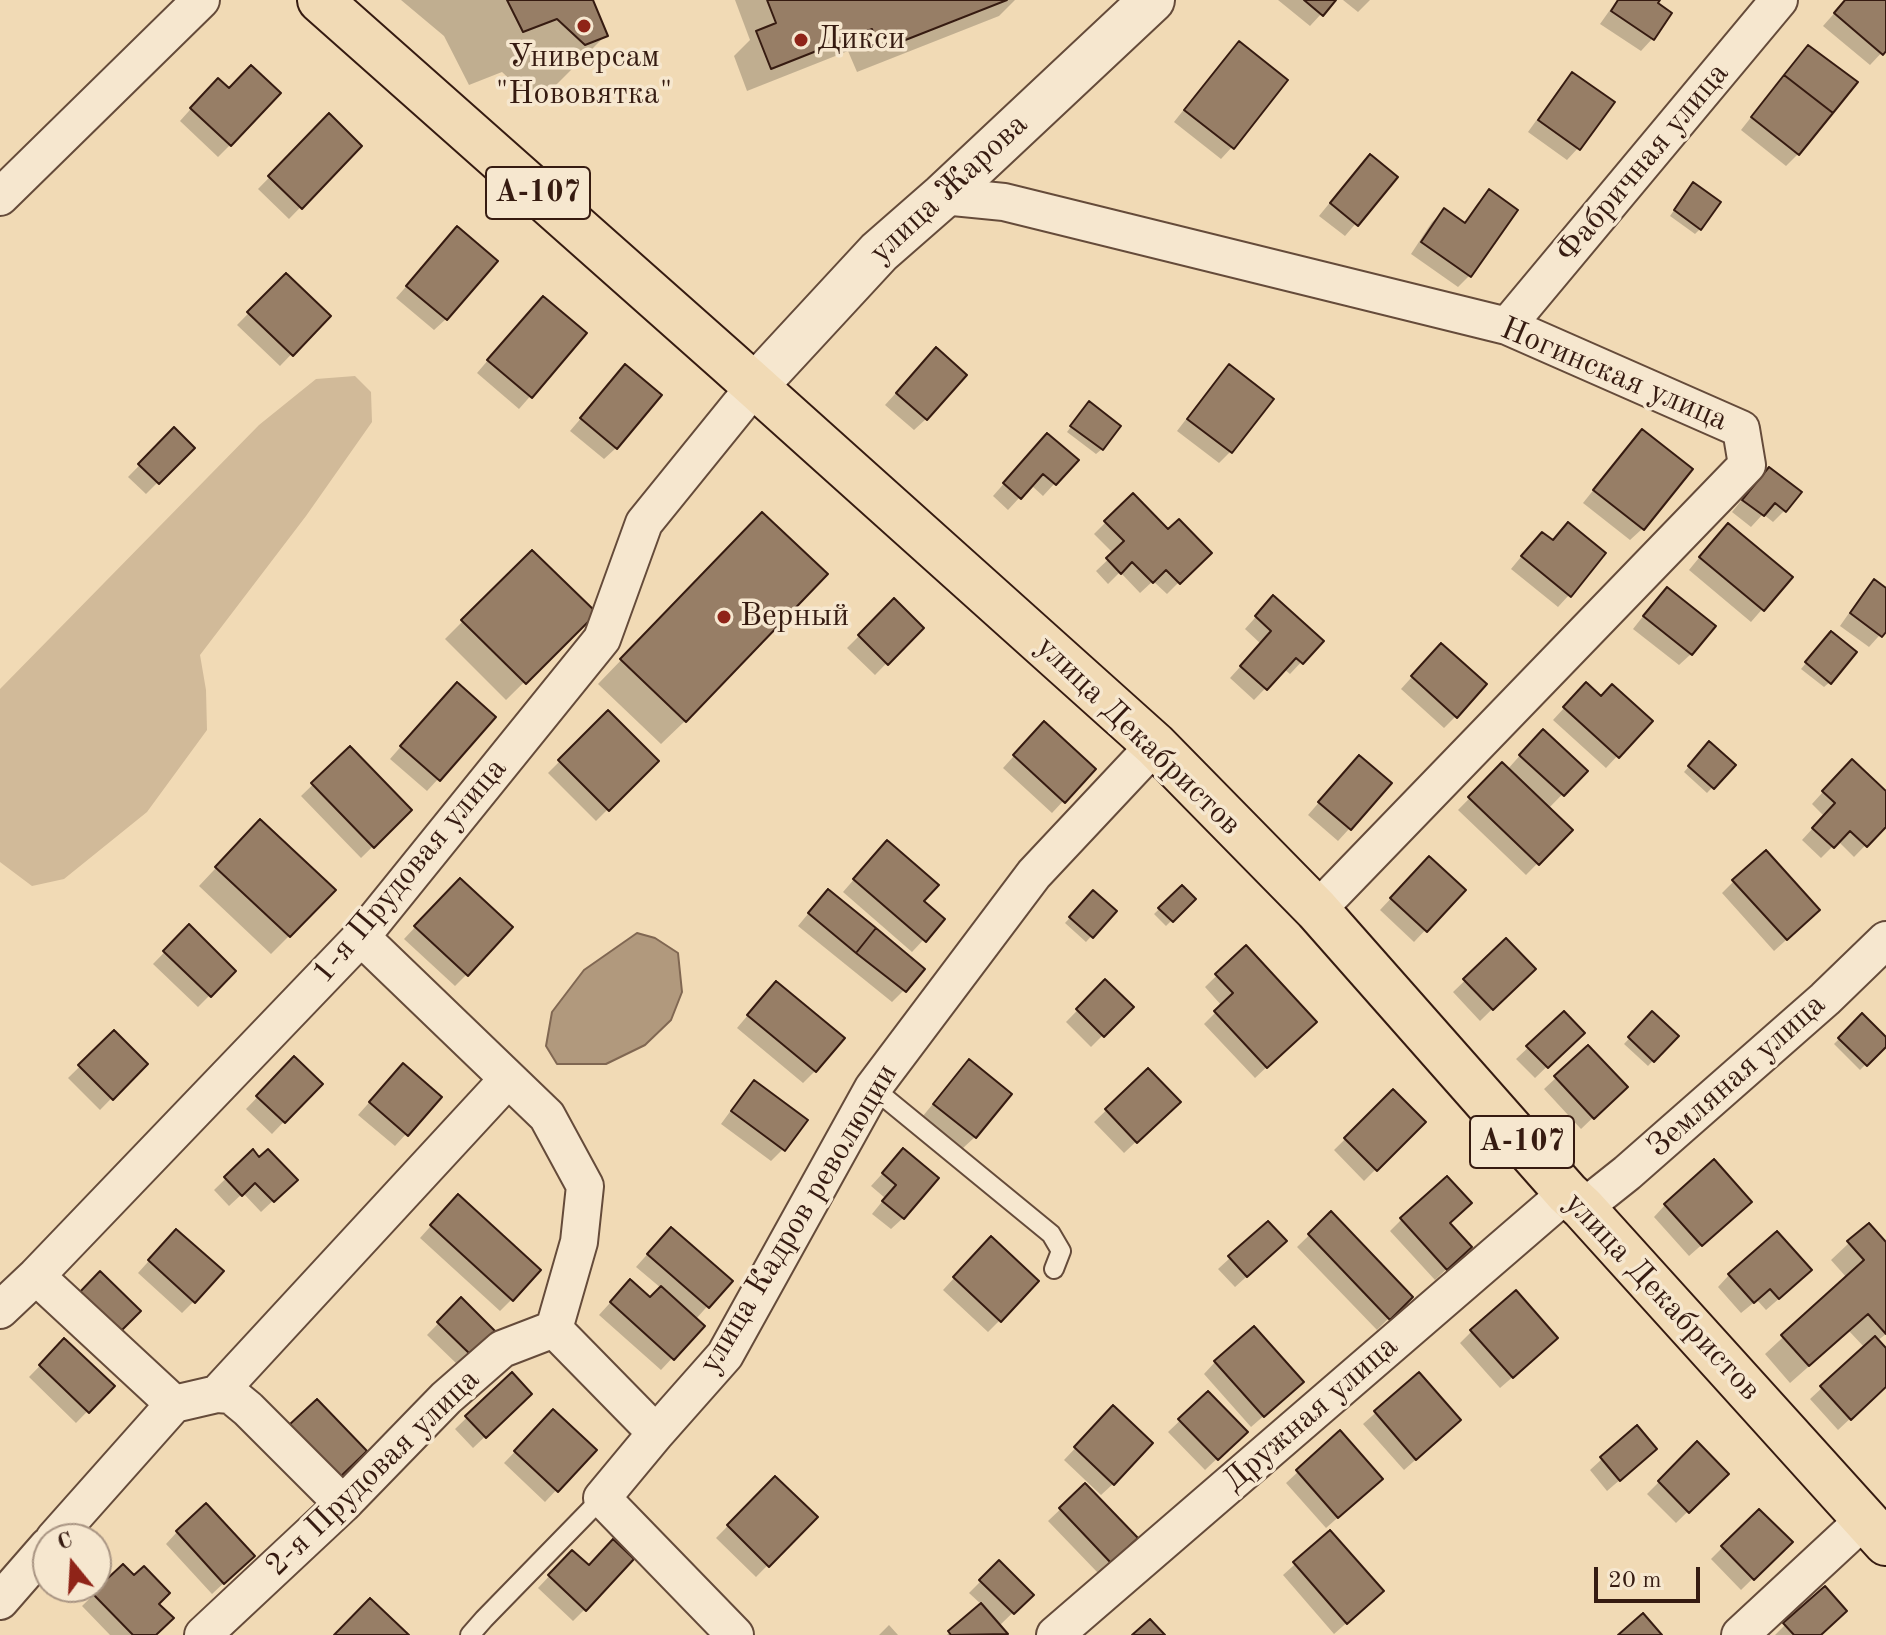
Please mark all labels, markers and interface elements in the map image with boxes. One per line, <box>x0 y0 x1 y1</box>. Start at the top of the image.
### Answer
marker: Универсам "Нововятка" <box>575 17 593 35</box>
place label: Дикси <box>817 21 905 59</box>
marker: Дикси <box>792 31 810 49</box>
place label: Универсам "Нововятка" <box>496 39 672 114</box>
street label: Фабричная улица <box>1548 55 1738 271</box>
street label: улица Жарова <box>862 106 1036 272</box>
road number: А-107 <box>486 167 590 219</box>
street label: Ногинская улица <box>1495 310 1733 440</box>
place label: Верный <box>740 598 849 636</box>
marker: Верный <box>715 608 733 626</box>
street label: улица Декабристов <box>1027 628 1249 844</box>
street label: 1-я Прудовая улица <box>304 750 516 992</box>
street label: Земляная улица <box>1640 986 1834 1166</box>
street label: улица Кадров революции <box>691 1057 907 1381</box>
road number: А-107 <box>1470 1116 1574 1168</box>
street label: улица Декабристов <box>1556 1185 1768 1409</box>
street label: Дружная улица <box>1216 1328 1406 1500</box>
street label: 2-я Прудовая улица <box>258 1361 488 1585</box>
north arrow <box>32 1523 112 1603</box>
text: С <box>55 1529 76 1555</box>
scale bar <box>1598 1551 1704 1601</box>
text: 20 m <box>1608 1569 1662 1593</box>

